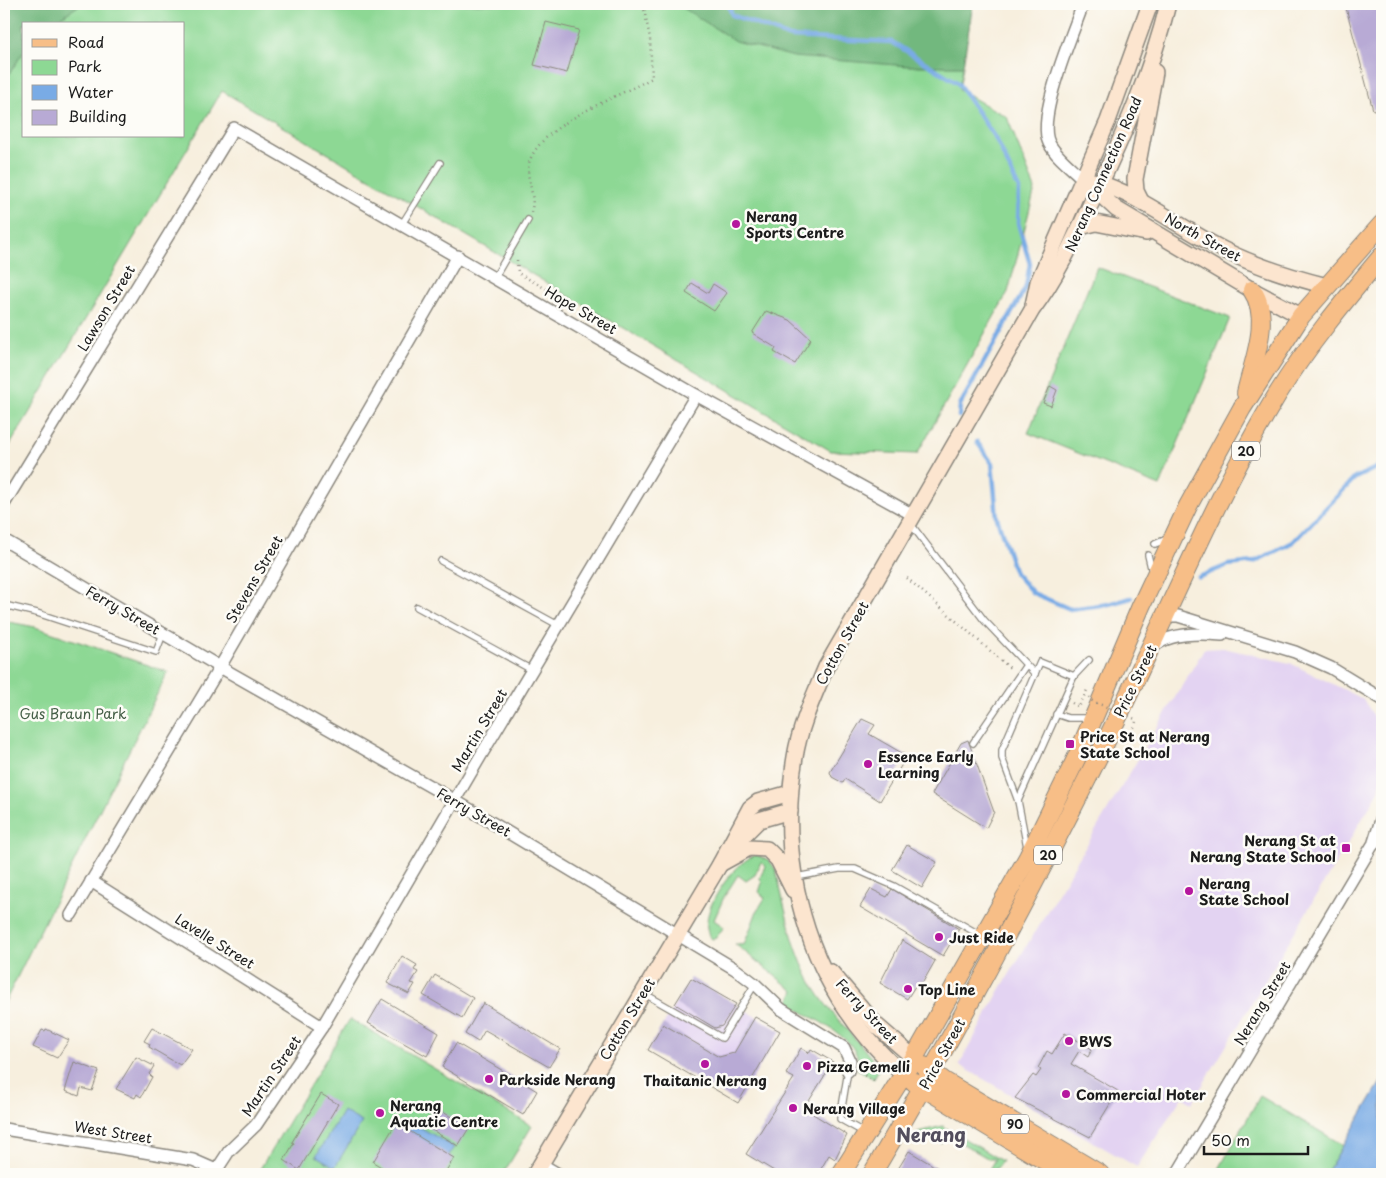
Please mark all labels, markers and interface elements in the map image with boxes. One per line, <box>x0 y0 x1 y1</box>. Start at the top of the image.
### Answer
legend <box>22 22 185 138</box>
text: Road <box>68 30 104 53</box>
text: Park <box>68 54 102 77</box>
text: Water <box>68 80 113 103</box>
street label: Nerang Connection Road <box>1059 93 1147 255</box>
text: Building <box>68 104 127 127</box>
place label: Nerang Sports Centre <box>746 206 845 243</box>
street label: North Street <box>1161 207 1245 267</box>
marker: Nerang Sports Centre <box>730 218 742 230</box>
street label: Lawson Street <box>72 261 140 355</box>
street label: Hope Street <box>541 281 621 339</box>
road number: 20 <box>1232 442 1260 461</box>
street label: Stevens Street <box>220 531 288 627</box>
street label: Ferry Street <box>82 580 164 640</box>
street label: Cotton Street <box>810 597 874 689</box>
street label: Price Street <box>1108 641 1162 721</box>
street label: Martin Street <box>446 684 512 775</box>
park label: Gus Braun Park <box>19 703 127 724</box>
place label: Price St at Nerang State School <box>1080 726 1210 763</box>
marker: Price St at Nerang State School <box>1064 738 1076 750</box>
place label: Essence Early Learning <box>878 746 974 783</box>
marker: Essence Early Learning <box>862 758 874 770</box>
street label: Ferry Street <box>433 782 515 842</box>
place label: Nerang St at Nerang State School <box>1190 830 1336 867</box>
marker: Nerang St at Nerang State School <box>1340 842 1352 854</box>
road number: 20 <box>1034 846 1062 864</box>
place label: Nerang State School <box>1199 873 1289 910</box>
marker: Nerang State School <box>1183 885 1195 897</box>
street label: Lavelle Street <box>171 908 259 974</box>
place label: Just Ride <box>949 927 1014 948</box>
marker: Just Ride <box>933 931 945 943</box>
street label: Nerang Street <box>1229 957 1296 1049</box>
street label: Cotton Street <box>594 974 660 1064</box>
street label: Ferry Street <box>831 974 903 1049</box>
place label: Top Line <box>918 979 976 1000</box>
marker: Top Line <box>902 983 914 995</box>
street label: Price Street <box>914 1014 970 1093</box>
street label: Martin Street <box>236 1031 306 1121</box>
place label: BWS <box>1079 1031 1112 1052</box>
marker: BWS <box>1063 1035 1075 1047</box>
place label: Pizza Gemelli <box>817 1056 910 1077</box>
marker: Thaitanic Nerang <box>699 1058 711 1070</box>
marker: Pizza Gemelli <box>801 1060 813 1072</box>
place label: Parkside Nerang <box>499 1069 616 1090</box>
place label: Thaitanic Nerang <box>643 1070 767 1091</box>
marker: Parkside Nerang <box>483 1073 495 1085</box>
place label: Commercial Hoter <box>1076 1084 1206 1105</box>
marker: Commercial Hoter <box>1060 1088 1072 1100</box>
place label: Nerang Aquatic Centre <box>389 1095 498 1132</box>
place label: Nerang Village <box>803 1098 906 1119</box>
marker: Nerang Village <box>787 1102 799 1114</box>
marker: Nerang Aquatic Centre <box>374 1107 386 1119</box>
road number: 90 <box>1001 1114 1029 1134</box>
street label: West Street <box>73 1116 154 1149</box>
district label: Nerang <box>896 1120 966 1148</box>
scale bar <box>1204 1123 1307 1155</box>
text: 50 m <box>1211 1128 1250 1151</box>

